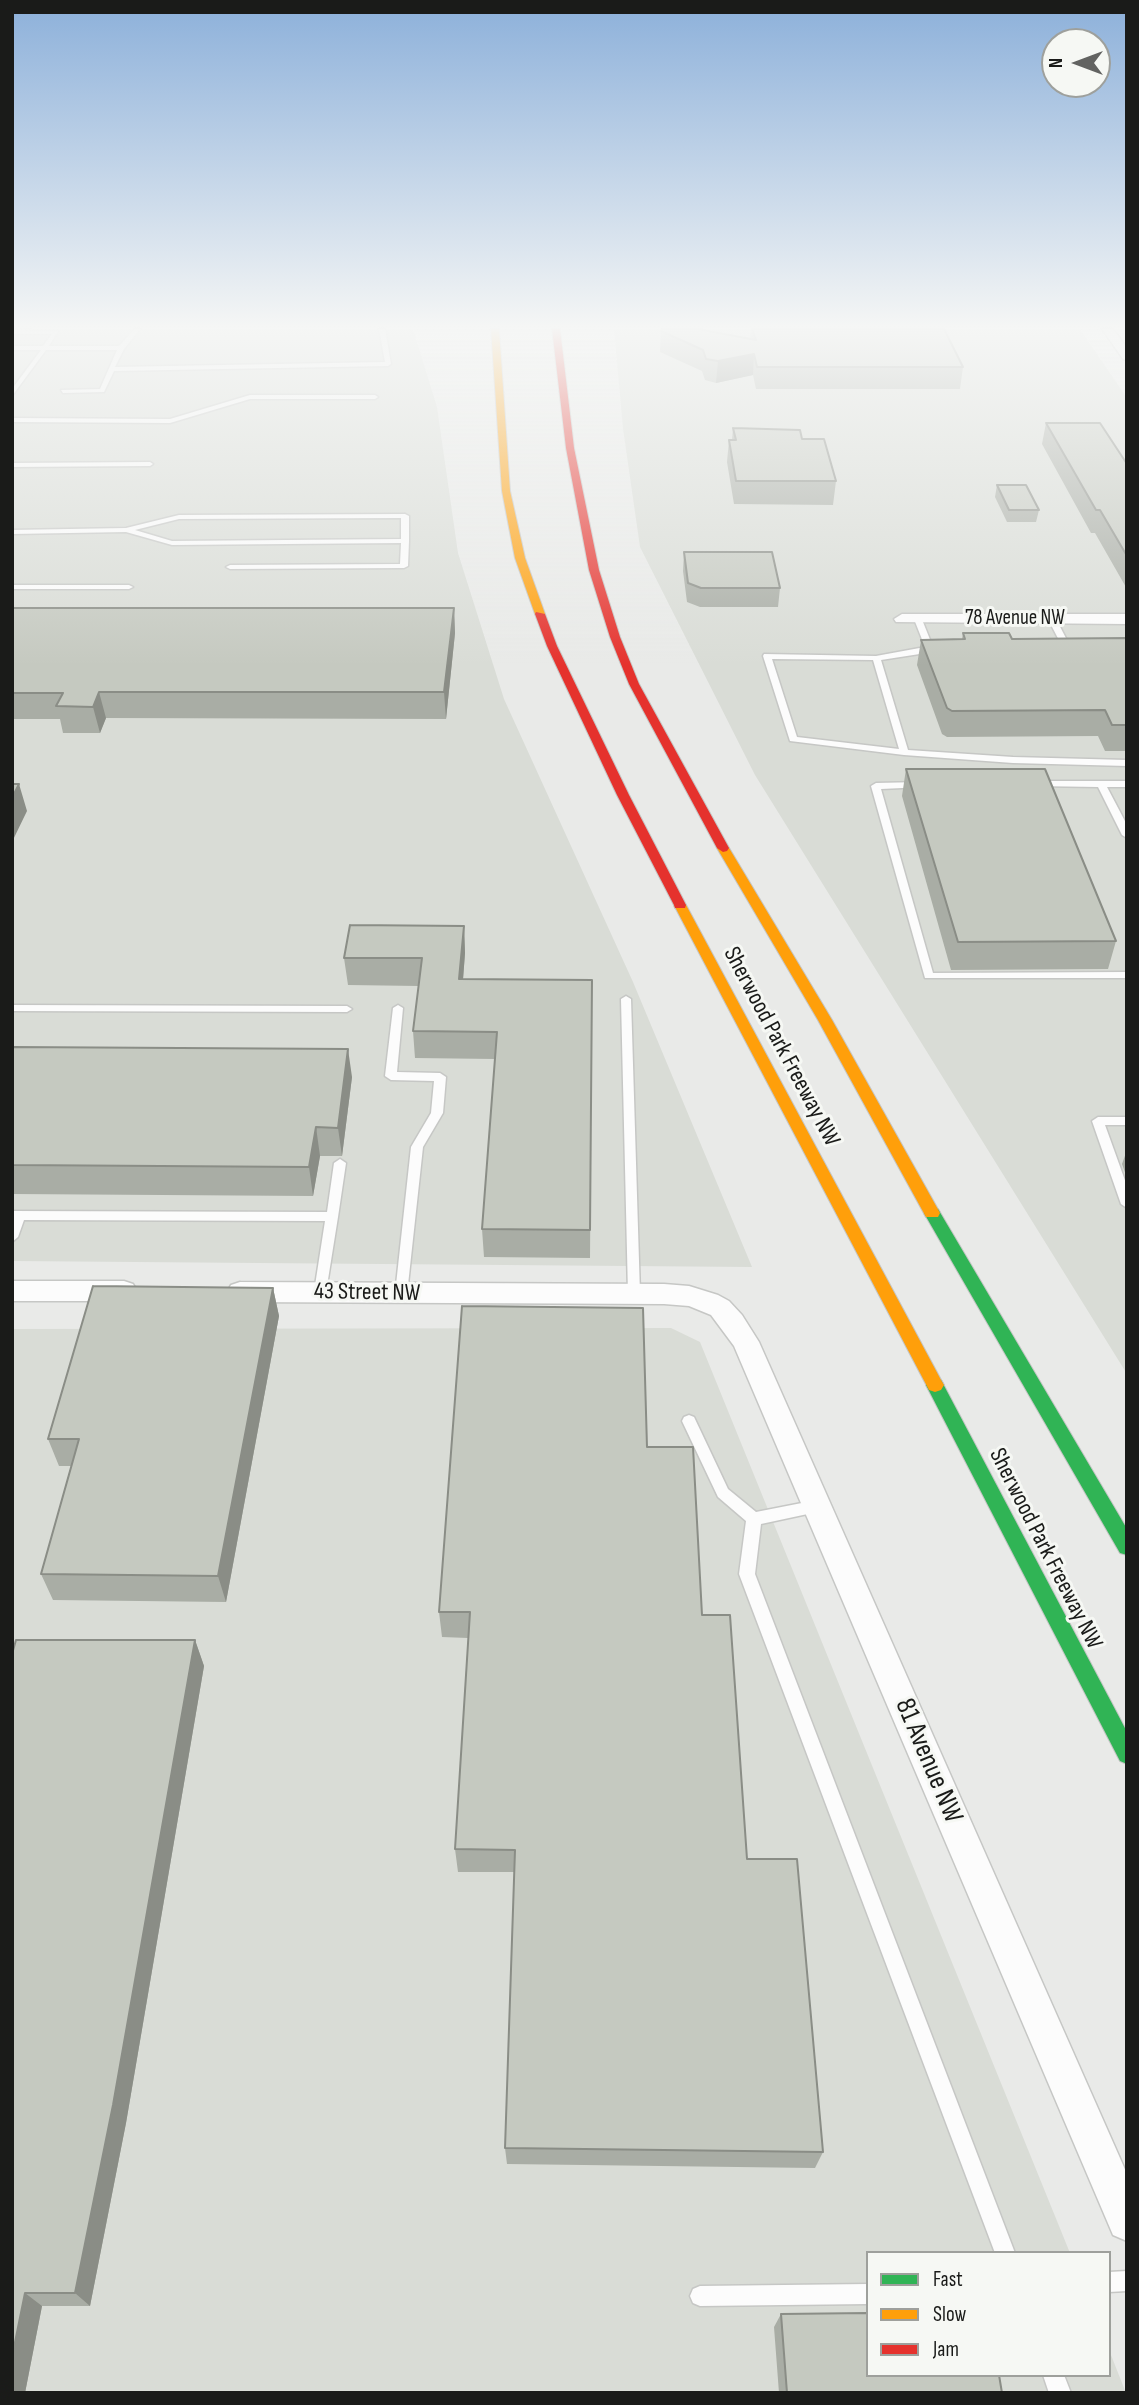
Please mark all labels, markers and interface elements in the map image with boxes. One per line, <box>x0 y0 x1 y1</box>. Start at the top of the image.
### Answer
north arrow <box>1041 28 1111 98</box>
text: N <box>1045 58 1068 68</box>
street label: 78 Avenue NW <box>965 606 1065 632</box>
street label: Sherwood Park Freeway NW <box>716 942 846 1152</box>
street label: 43 Street NW <box>314 1278 420 1308</box>
street label: Sherwood Park Freeway NW <box>982 1444 1108 1654</box>
street label: 81 Avenue NW <box>887 1694 969 1828</box>
legend <box>866 2251 1111 2377</box>
text: Fast <box>933 2267 963 2292</box>
text: Slow <box>933 2302 966 2327</box>
text: Jam <box>933 2337 959 2362</box>

